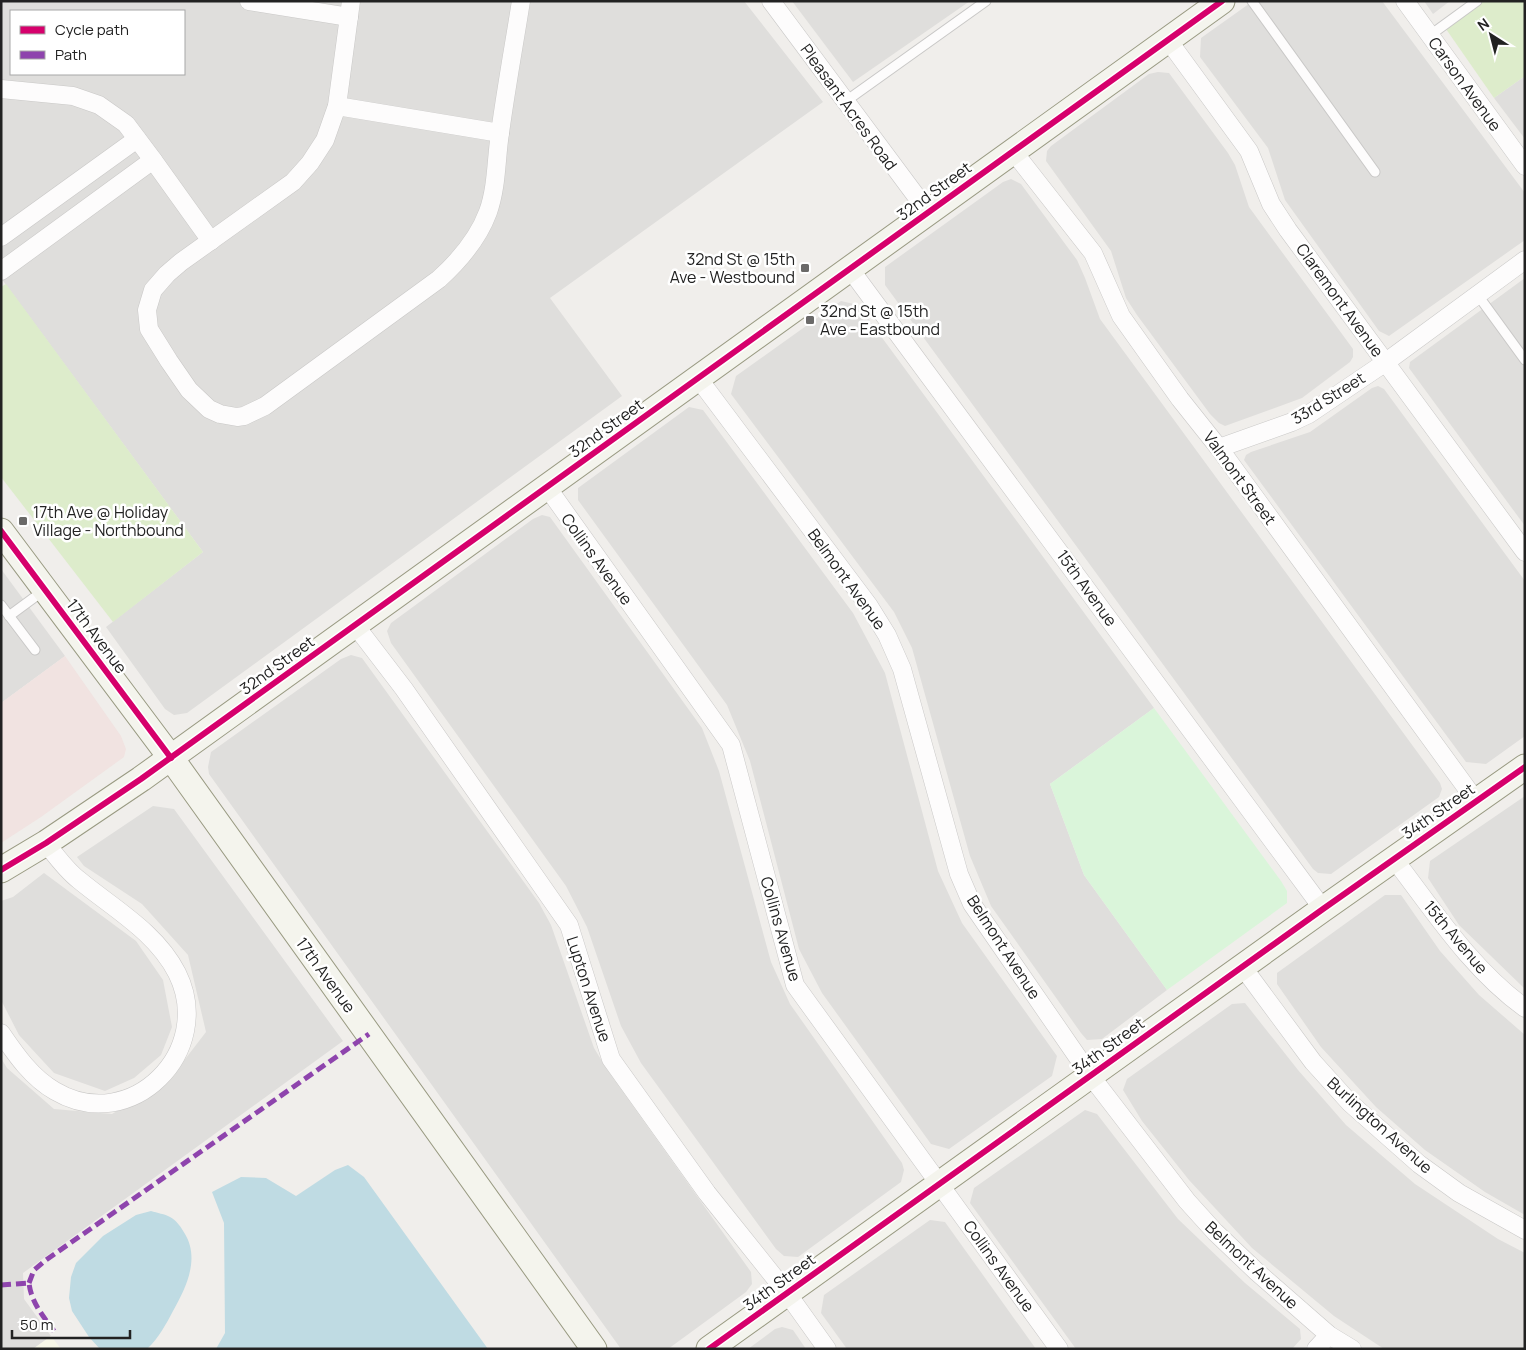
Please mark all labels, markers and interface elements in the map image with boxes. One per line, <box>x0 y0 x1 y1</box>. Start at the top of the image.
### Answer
legend <box>10 10 185 75</box>
north arrow <box>1466 10 1516 60</box>
text: N <box>1473 13 1493 35</box>
text: Cycle path <box>55 19 129 40</box>
street label: Carson Avenue <box>1423 33 1507 135</box>
street label: Pleasant Acres Road <box>796 39 902 175</box>
text: Path <box>55 44 87 65</box>
street label: 32nd Street <box>892 157 976 225</box>
street label: Claremont Avenue <box>1291 239 1389 361</box>
place label: 32nd St @ 15th Ave - Westbound <box>670 248 795 288</box>
marker: 32nd St @ 15th Ave - Westbound <box>799 262 811 274</box>
place label: 32nd St @ 15th Ave - Eastbound <box>820 300 940 340</box>
marker: 32nd St @ 15th Ave - Eastbound <box>804 314 816 326</box>
street label: 33rd Street <box>1287 367 1369 429</box>
street label: 32nd Street <box>564 394 648 462</box>
street label: Valmont Street <box>1199 427 1281 529</box>
place label: 17th Ave @ Holiday Village - Northbound <box>33 501 184 541</box>
street label: Collins Avenue <box>556 509 638 609</box>
marker: 17th Ave @ Holiday Village - Northbound <box>17 515 29 527</box>
street label: Belmont Avenue <box>803 524 891 634</box>
street label: 15th Avenue <box>1052 545 1122 631</box>
street label: 17th Avenue <box>62 594 132 678</box>
street label: 32nd Street <box>235 631 319 699</box>
street label: 34th Street <box>1397 778 1479 844</box>
street label: Collins Avenue <box>756 874 806 984</box>
street label: Belmont Avenue <box>962 891 1046 1003</box>
street label: 15th Avenue <box>1419 896 1493 978</box>
street label: 17th Avenue <box>291 933 361 1017</box>
street label: Lupton Avenue <box>562 933 616 1045</box>
street label: 34th Street <box>1067 1012 1149 1080</box>
street label: Burlington Avenue <box>1323 1072 1437 1178</box>
street label: Collins Avenue <box>958 1216 1040 1316</box>
street label: Belmont Avenue <box>1201 1216 1303 1314</box>
street label: 34th Street <box>738 1248 820 1316</box>
scale bar <box>12 1308 130 1340</box>
text: 50 m <box>20 1314 54 1335</box>

